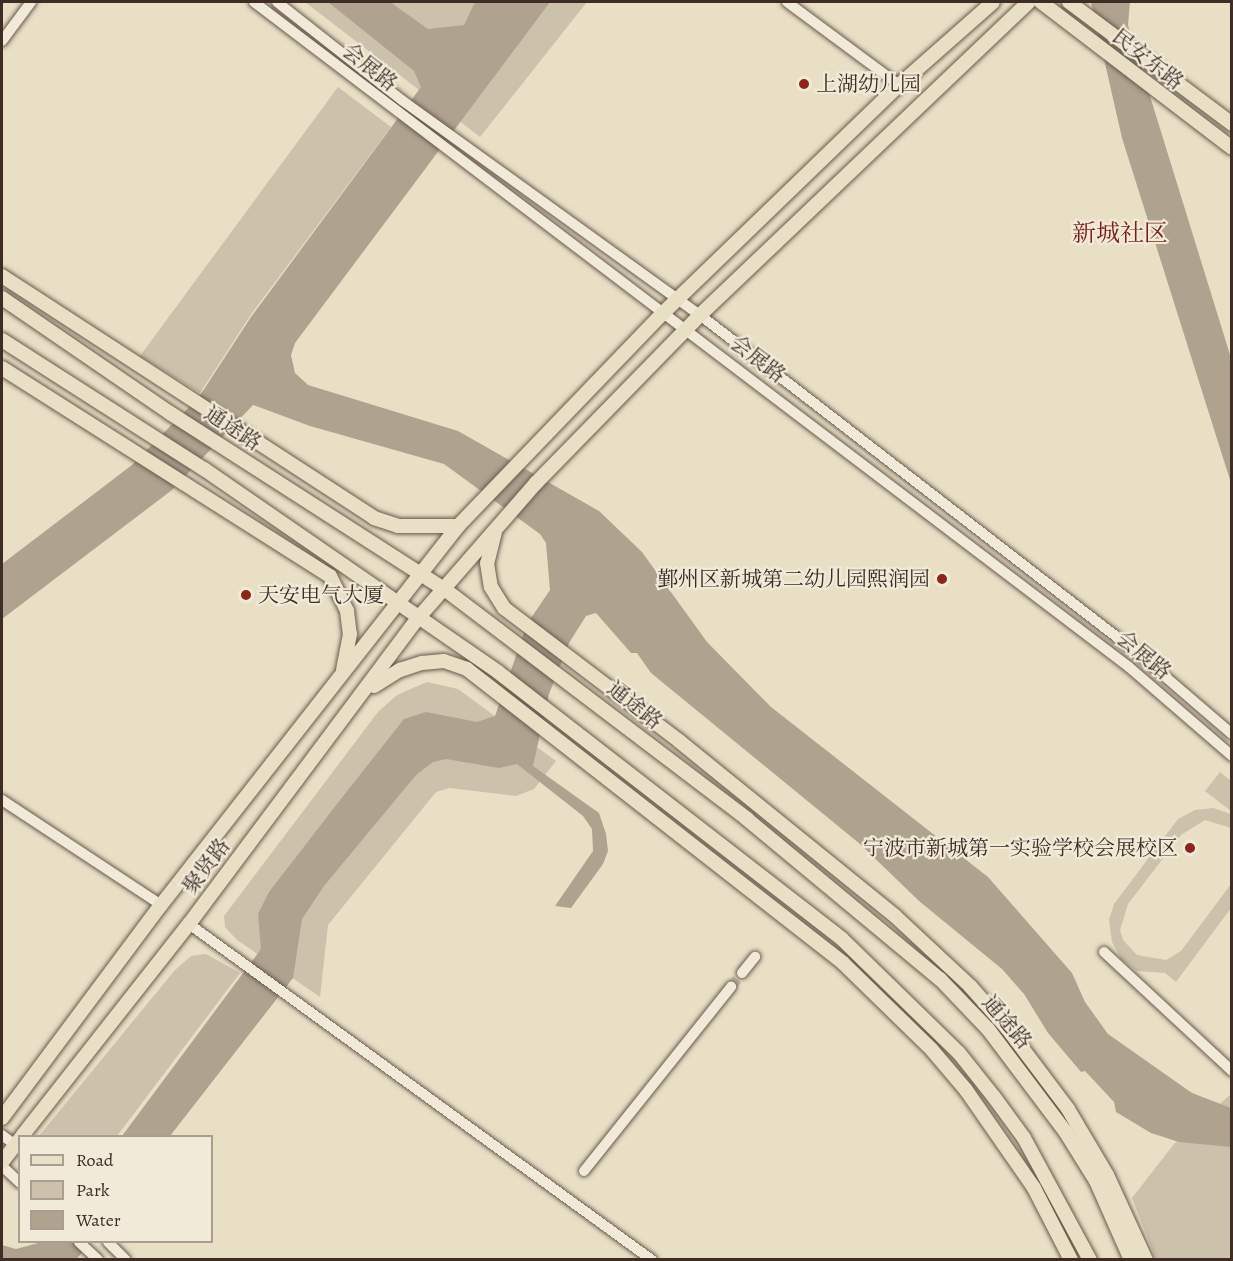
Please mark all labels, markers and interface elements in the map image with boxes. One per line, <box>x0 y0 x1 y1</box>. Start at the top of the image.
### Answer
street label: 民安东路 <box>1107 23 1189 95</box>
street label: 会展路 <box>337 38 403 96</box>
place label: 上湖幼儿园 <box>816 71 921 97</box>
marker: 上湖幼儿园 <box>797 77 811 91</box>
district label: 新城社区 <box>1072 220 1168 248</box>
street label: 会展路 <box>725 330 791 388</box>
street label: 通途路 <box>200 400 266 456</box>
place label: 鄞州区新城第二幼儿园熙润园 <box>657 566 930 592</box>
marker: 鄞州区新城第二幼儿园熙润园 <box>935 572 949 586</box>
place label: 天安电气大厦 <box>258 582 384 608</box>
marker: 天安电气大厦 <box>239 588 253 602</box>
street label: 会展路 <box>1112 625 1176 685</box>
street label: 通途路 <box>602 676 668 734</box>
street label: 聚贤路 <box>177 833 235 899</box>
place label: 宁波市新城第一实验学校会展校区 <box>863 835 1178 861</box>
marker: 宁波市新城第一实验学校会展校区 <box>1183 841 1197 855</box>
street label: 通途路 <box>977 990 1037 1054</box>
legend <box>18 1135 213 1243</box>
text: Road <box>76 1148 113 1172</box>
text: Park <box>76 1178 110 1202</box>
text: Water <box>76 1208 121 1232</box>

